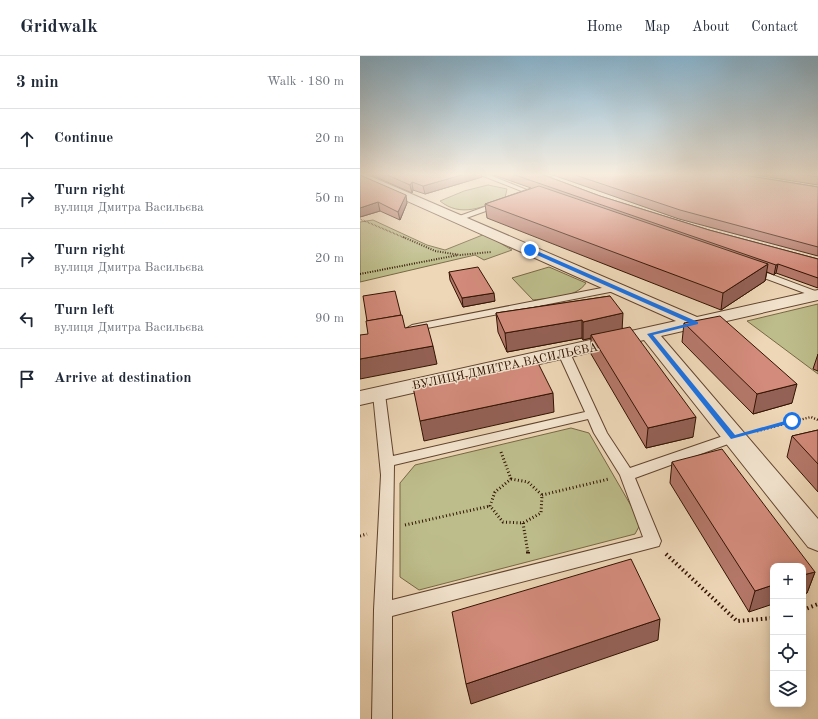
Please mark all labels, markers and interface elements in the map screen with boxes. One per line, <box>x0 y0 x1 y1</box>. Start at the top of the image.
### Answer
text: Gridwalk <box>20 18 98 37</box>
text: Home <box>587 20 622 34</box>
text: Map <box>644 20 670 34</box>
text: About <box>692 20 729 34</box>
text: Contact <box>751 20 798 34</box>
text: 3 min <box>16 74 59 91</box>
text: Walk · 180 m <box>267 75 344 88</box>
icon: ahead <box>16 128 38 150</box>
text: Continue <box>54 131 113 146</box>
text: 20 m <box>315 132 344 145</box>
text: Turn right <box>54 183 125 198</box>
icon: right <box>16 188 38 210</box>
text: 50 m <box>315 192 344 205</box>
text: вулиця Дмитра Васильєва <box>54 201 204 214</box>
route end <box>521 241 539 259</box>
text: Turn right <box>54 243 125 258</box>
icon: right <box>16 248 38 270</box>
text: 20 m <box>315 252 344 265</box>
text: вулиця Дмитра Васильєва <box>54 261 204 274</box>
text: Turn left <box>54 303 114 318</box>
icon: left <box>16 308 38 330</box>
text: 90 m <box>315 312 344 325</box>
text: вулиця Дмитра Васильєва <box>54 321 204 334</box>
street label: ВУЛИЦЯ ДМИТРА ВАСИЛЬЄВА <box>411 341 599 393</box>
icon: arrive <box>16 368 38 390</box>
text: Arrive at destination <box>54 371 192 386</box>
route start <box>783 412 801 430</box>
map controls <box>770 563 806 707</box>
button: + <box>770 563 806 599</box>
button: − <box>770 599 806 635</box>
button: locate <box>770 635 806 671</box>
button: layers <box>770 671 806 707</box>

